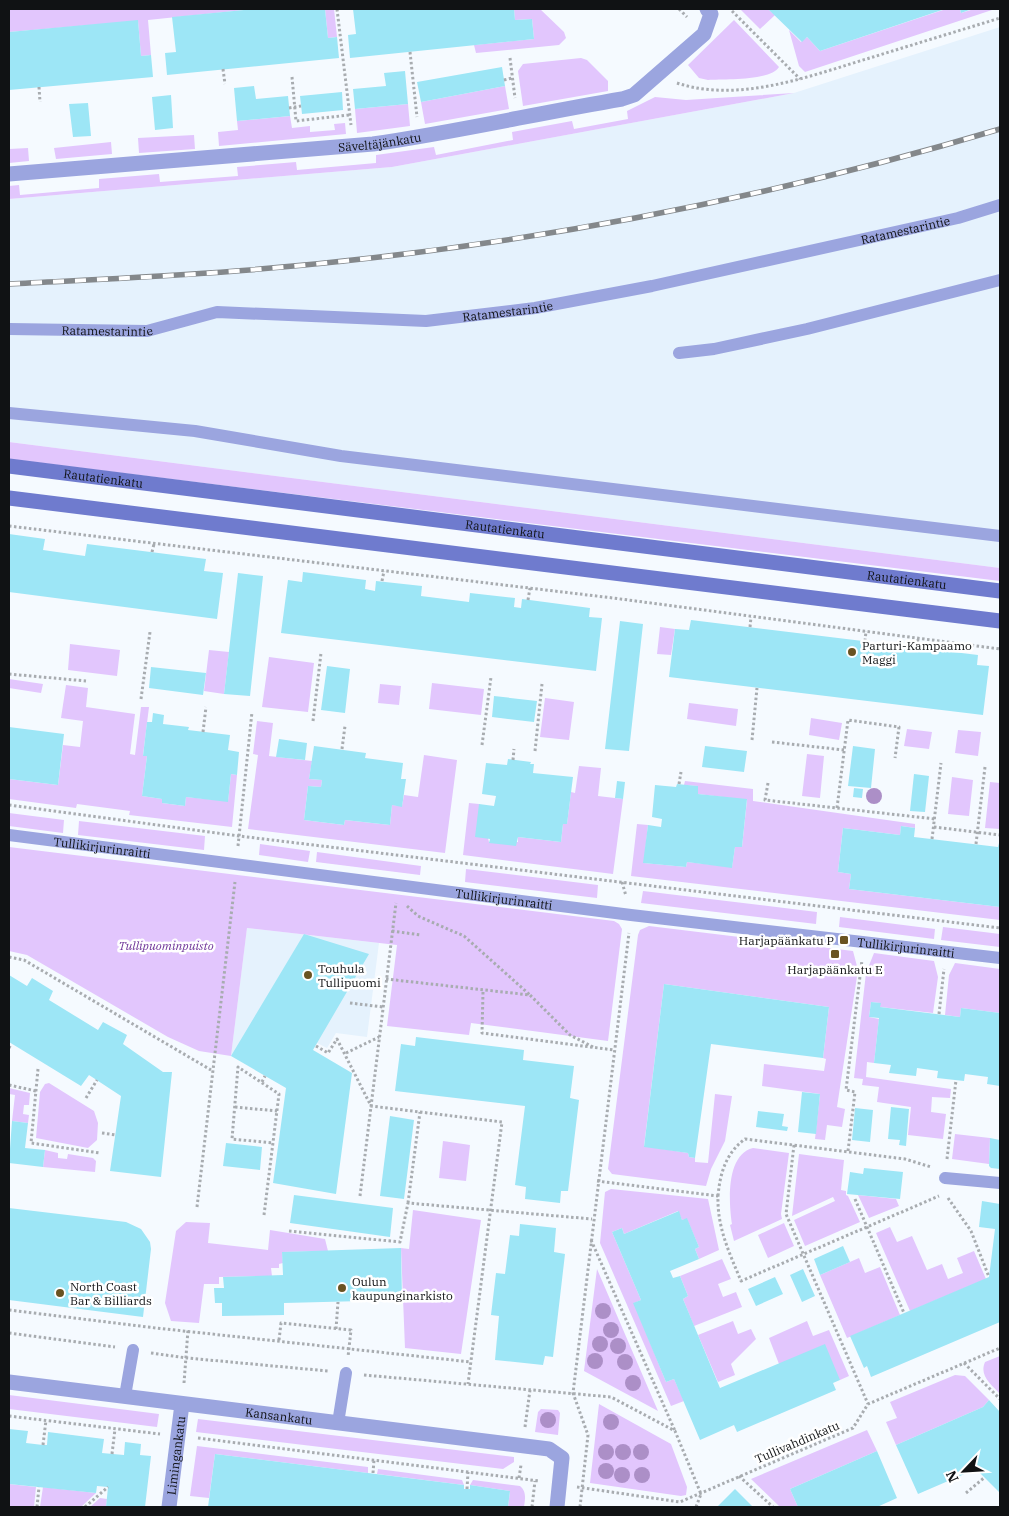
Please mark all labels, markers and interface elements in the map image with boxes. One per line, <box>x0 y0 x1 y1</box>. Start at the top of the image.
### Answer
street label: Säveltäjänkatu <box>337 129 423 154</box>
street label: Ratamestarintie <box>859 213 951 247</box>
street label: Ratamestarintie <box>462 297 554 324</box>
street label: Ratamestarintie <box>61 322 154 338</box>
street label: Rautatienkatu <box>63 465 144 490</box>
street label: Rautatienkatu <box>464 516 546 541</box>
street label: Rautatienkatu <box>866 567 948 592</box>
place label: Parturi-Kampaamo Maggi <box>862 638 972 667</box>
marker: Parturi-Kampaamo Maggi <box>846 646 858 658</box>
street label: Tullikirjurinraitti <box>53 833 152 861</box>
street label: Tullikirjurinraitti <box>454 885 554 912</box>
place label: Harjapäänkatu P <box>739 933 834 948</box>
marker: Harjapäänkatu P <box>838 934 850 946</box>
street label: Tullikirjurinraitti <box>857 934 956 960</box>
park label: Tullipuominpuisto <box>118 938 214 953</box>
marker: Harjapäänkatu E <box>829 948 841 960</box>
place label: Touhula Tullipuomi <box>318 961 381 990</box>
place label: Harjapäänkatu E <box>787 962 883 977</box>
marker: Touhula Tullipuomi <box>302 969 314 981</box>
place label: Oulun kaupunginarkisto <box>352 1274 453 1303</box>
place label: North Coast Bar & Billiards <box>70 1279 152 1308</box>
marker: Oulun kaupunginarkisto <box>336 1282 348 1294</box>
marker: North Coast Bar & Billiards <box>54 1287 66 1299</box>
street label: Kansankatu <box>244 1404 314 1427</box>
street label: Limingankatu <box>163 1414 188 1496</box>
street label: Tullivahdinkatu <box>753 1417 842 1467</box>
north arrow <box>939 1446 989 1496</box>
text: N <box>942 1468 963 1485</box>

